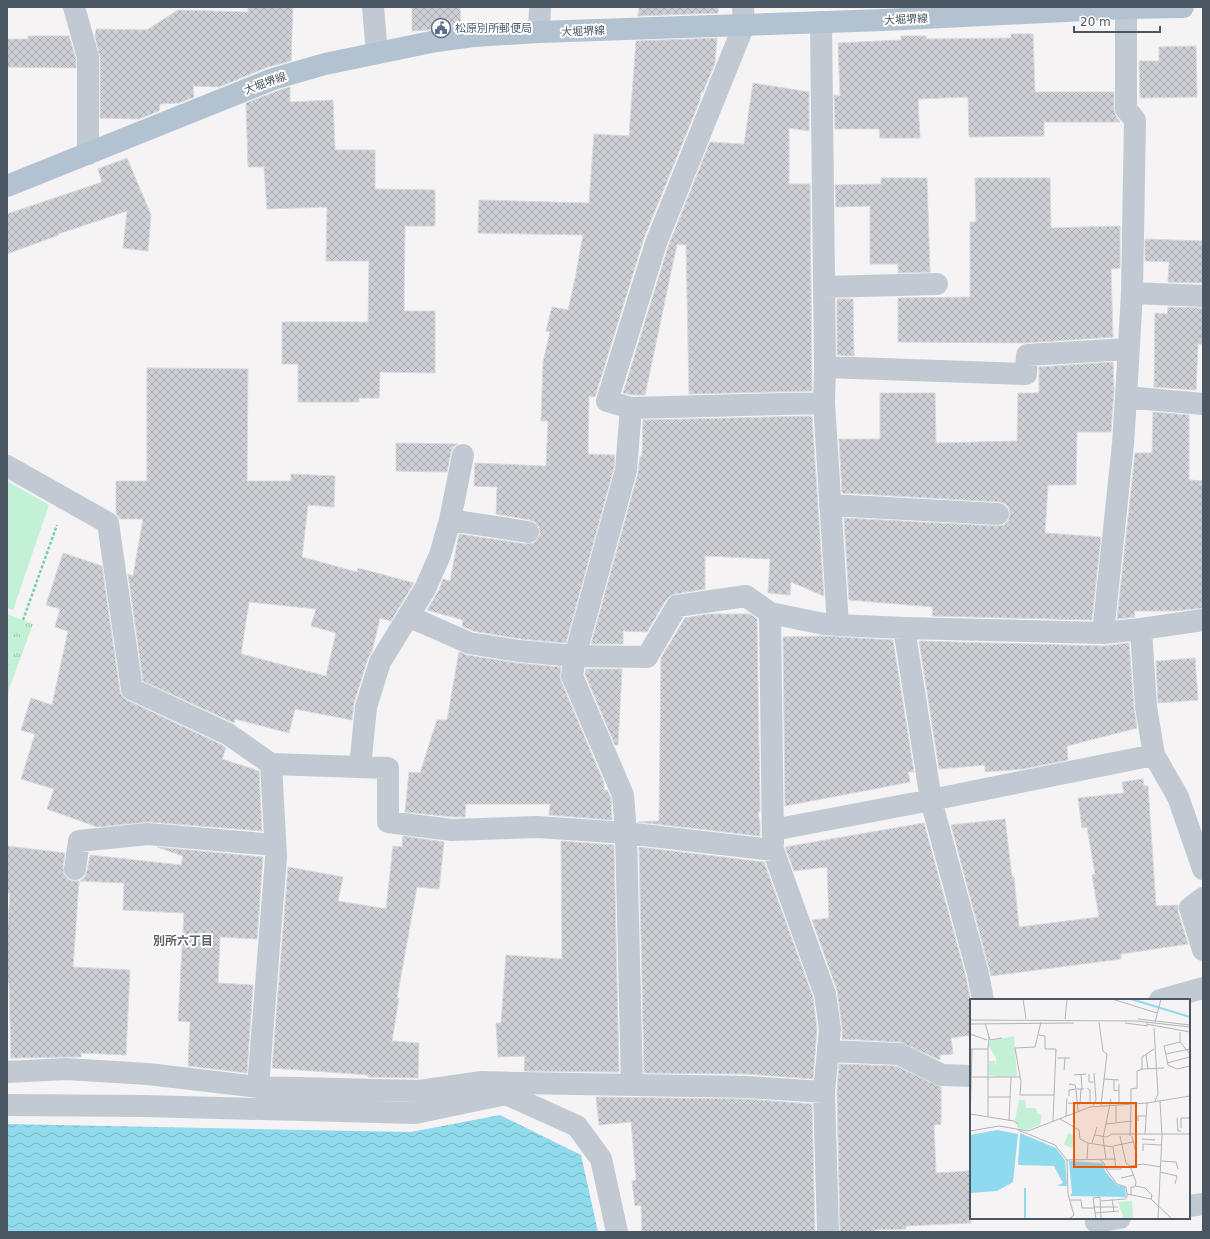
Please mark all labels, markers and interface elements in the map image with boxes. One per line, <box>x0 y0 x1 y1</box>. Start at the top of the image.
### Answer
scale bar <box>1074 8 1160 34</box>
street label: 大堀堺線 <box>884 12 928 27</box>
text: 20 m <box>1080 15 1111 29</box>
public building icon: 松原別所郵便局 <box>430 17 452 39</box>
place label: 松原別所郵便局 <box>455 22 532 35</box>
street label: 大堀堺線 <box>561 24 605 39</box>
street label: 大堀堺線 <box>242 70 288 97</box>
district label: 別所六丁目 <box>153 934 213 948</box>
inset map <box>970 999 1190 1219</box>

